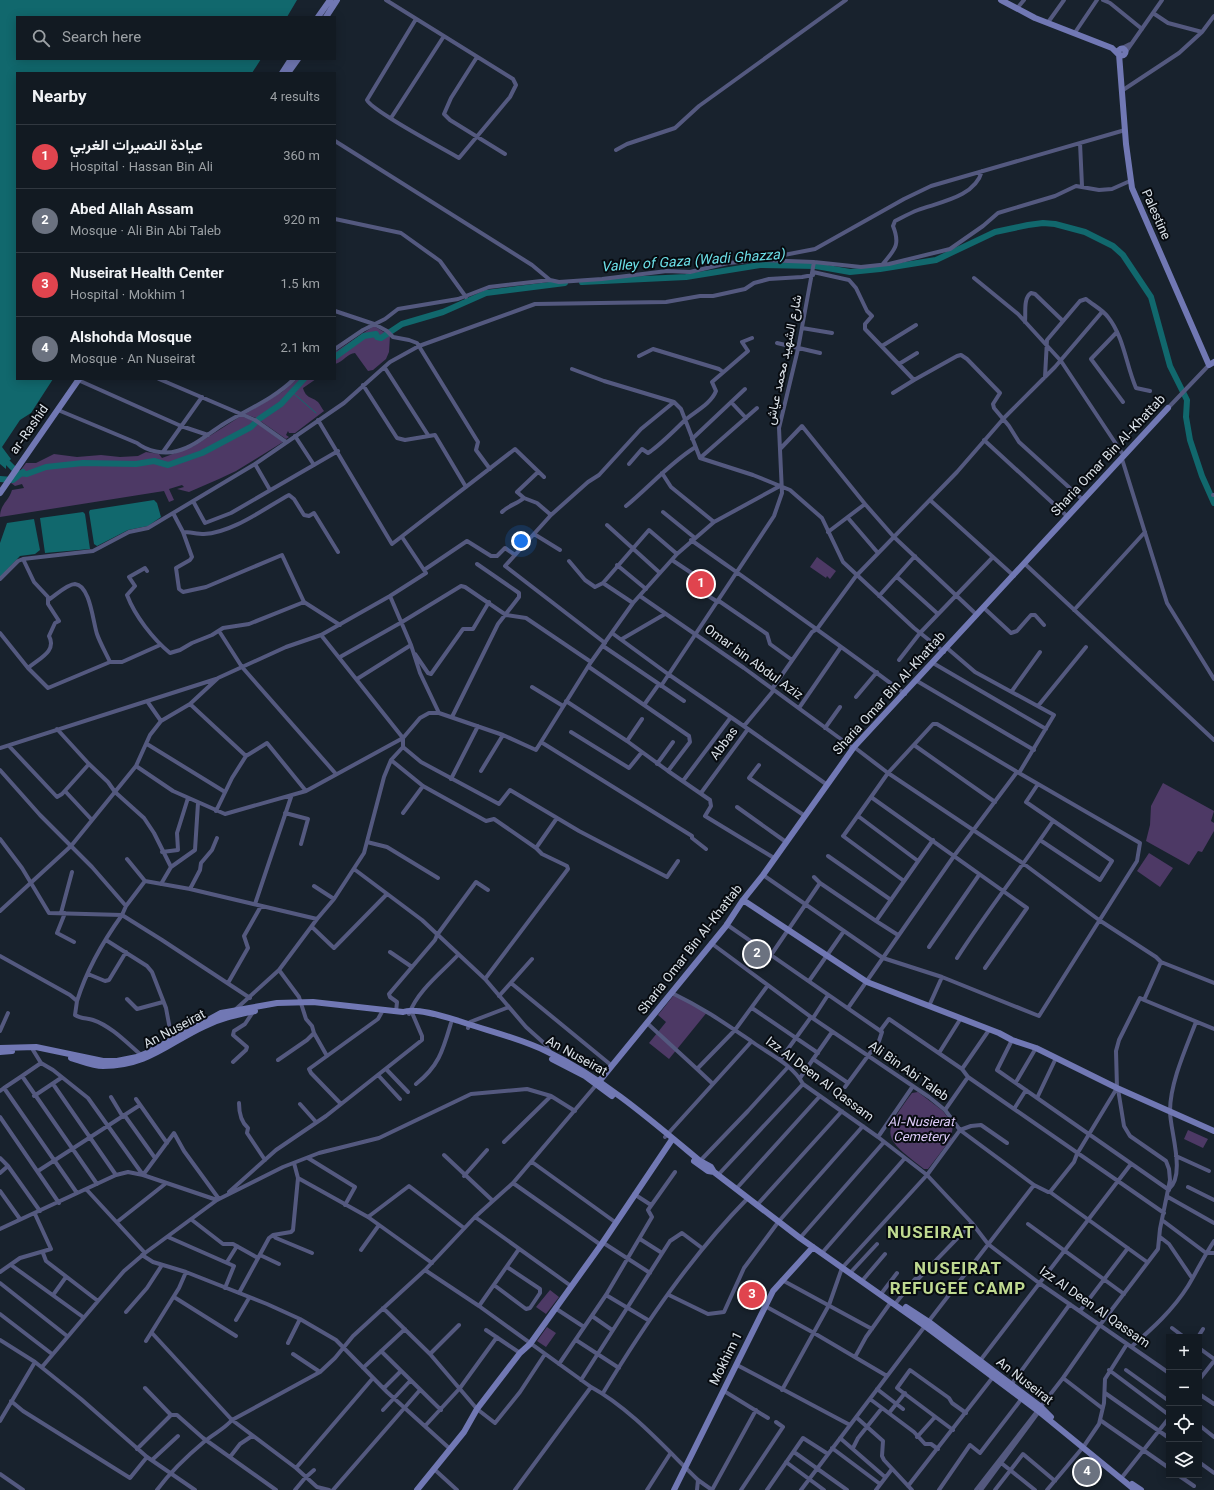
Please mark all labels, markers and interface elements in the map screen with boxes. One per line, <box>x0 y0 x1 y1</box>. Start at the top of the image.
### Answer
search box <box>16 16 336 60</box>
icon: search <box>30 27 52 49</box>
text: Search here <box>62 27 141 50</box>
text: Nearby <box>32 85 87 111</box>
text: 4 results <box>270 88 320 108</box>
text: عيادة النصيرات الغربي <box>70 135 203 158</box>
text: 1 <box>41 147 49 167</box>
text: 360 m <box>283 147 320 167</box>
text: Hospital · Hassan Bin Ali <box>70 158 213 178</box>
street label: Palestine <box>1135 187 1175 244</box>
text: Abed Allah Assam <box>70 199 194 222</box>
text: 2 <box>41 211 49 231</box>
text: 920 m <box>283 211 320 231</box>
text: Mosque · Ali Bin Abi Taleb <box>70 222 221 242</box>
water label: Valley of Gaza (Wadi Ghazza) <box>601 245 787 279</box>
text: Nuseirat Health Center <box>70 263 224 286</box>
text: 3 <box>41 275 49 295</box>
text: 1.5 km <box>280 275 320 295</box>
text: Hospital · Mokhim 1 <box>70 286 187 306</box>
street label: شارع الشهيد محمد عياش <box>761 293 809 427</box>
text: Alshohda Mosque <box>70 327 192 350</box>
text: 4 <box>41 339 49 359</box>
text: 2.1 km <box>280 339 320 359</box>
text: Mosque · An Nuseirat <box>70 350 195 370</box>
street label: Sharia Omar Bin Al-Khattab <box>1047 391 1171 521</box>
street label: ar-Rashid <box>5 401 55 459</box>
your location <box>511 531 531 551</box>
pin: 1 <box>688 569 714 599</box>
street label: Omar bin Abdul Aziz <box>699 620 807 706</box>
street label: Sharia Omar Bin Al-Khattab <box>829 628 951 760</box>
street label: Abbas <box>706 723 744 765</box>
street label: Sharia Omar Bin Al-Khattab <box>634 881 748 1019</box>
pin: 2 <box>744 939 770 969</box>
street label: An Nuseirat <box>140 1005 210 1055</box>
street label: An Nuseirat <box>541 1032 611 1082</box>
street label: Izz Al Deen Al Qassam <box>761 1033 877 1127</box>
street label: Ali Bin Abi Taleb <box>864 1037 952 1107</box>
park label: Al-Nusierat Cemetery <box>888 1113 956 1148</box>
district label: NUSEIRAT <box>887 1221 975 1247</box>
district label: NUSEIRAT REFUGEE CAMP <box>890 1257 1026 1303</box>
street label: Izz Al Deen Al Qassam <box>1035 1262 1153 1354</box>
pin: 3 <box>739 1280 765 1310</box>
street label: Mokhim 1 <box>705 1329 749 1389</box>
map controls <box>1166 1334 1202 1478</box>
button: + <box>1166 1334 1202 1370</box>
street label: An Nuseirat <box>991 1353 1057 1411</box>
button: − <box>1166 1370 1202 1406</box>
button: locate <box>1166 1406 1202 1442</box>
button: layers <box>1166 1442 1202 1478</box>
pin: 4 <box>1074 1457 1100 1487</box>

